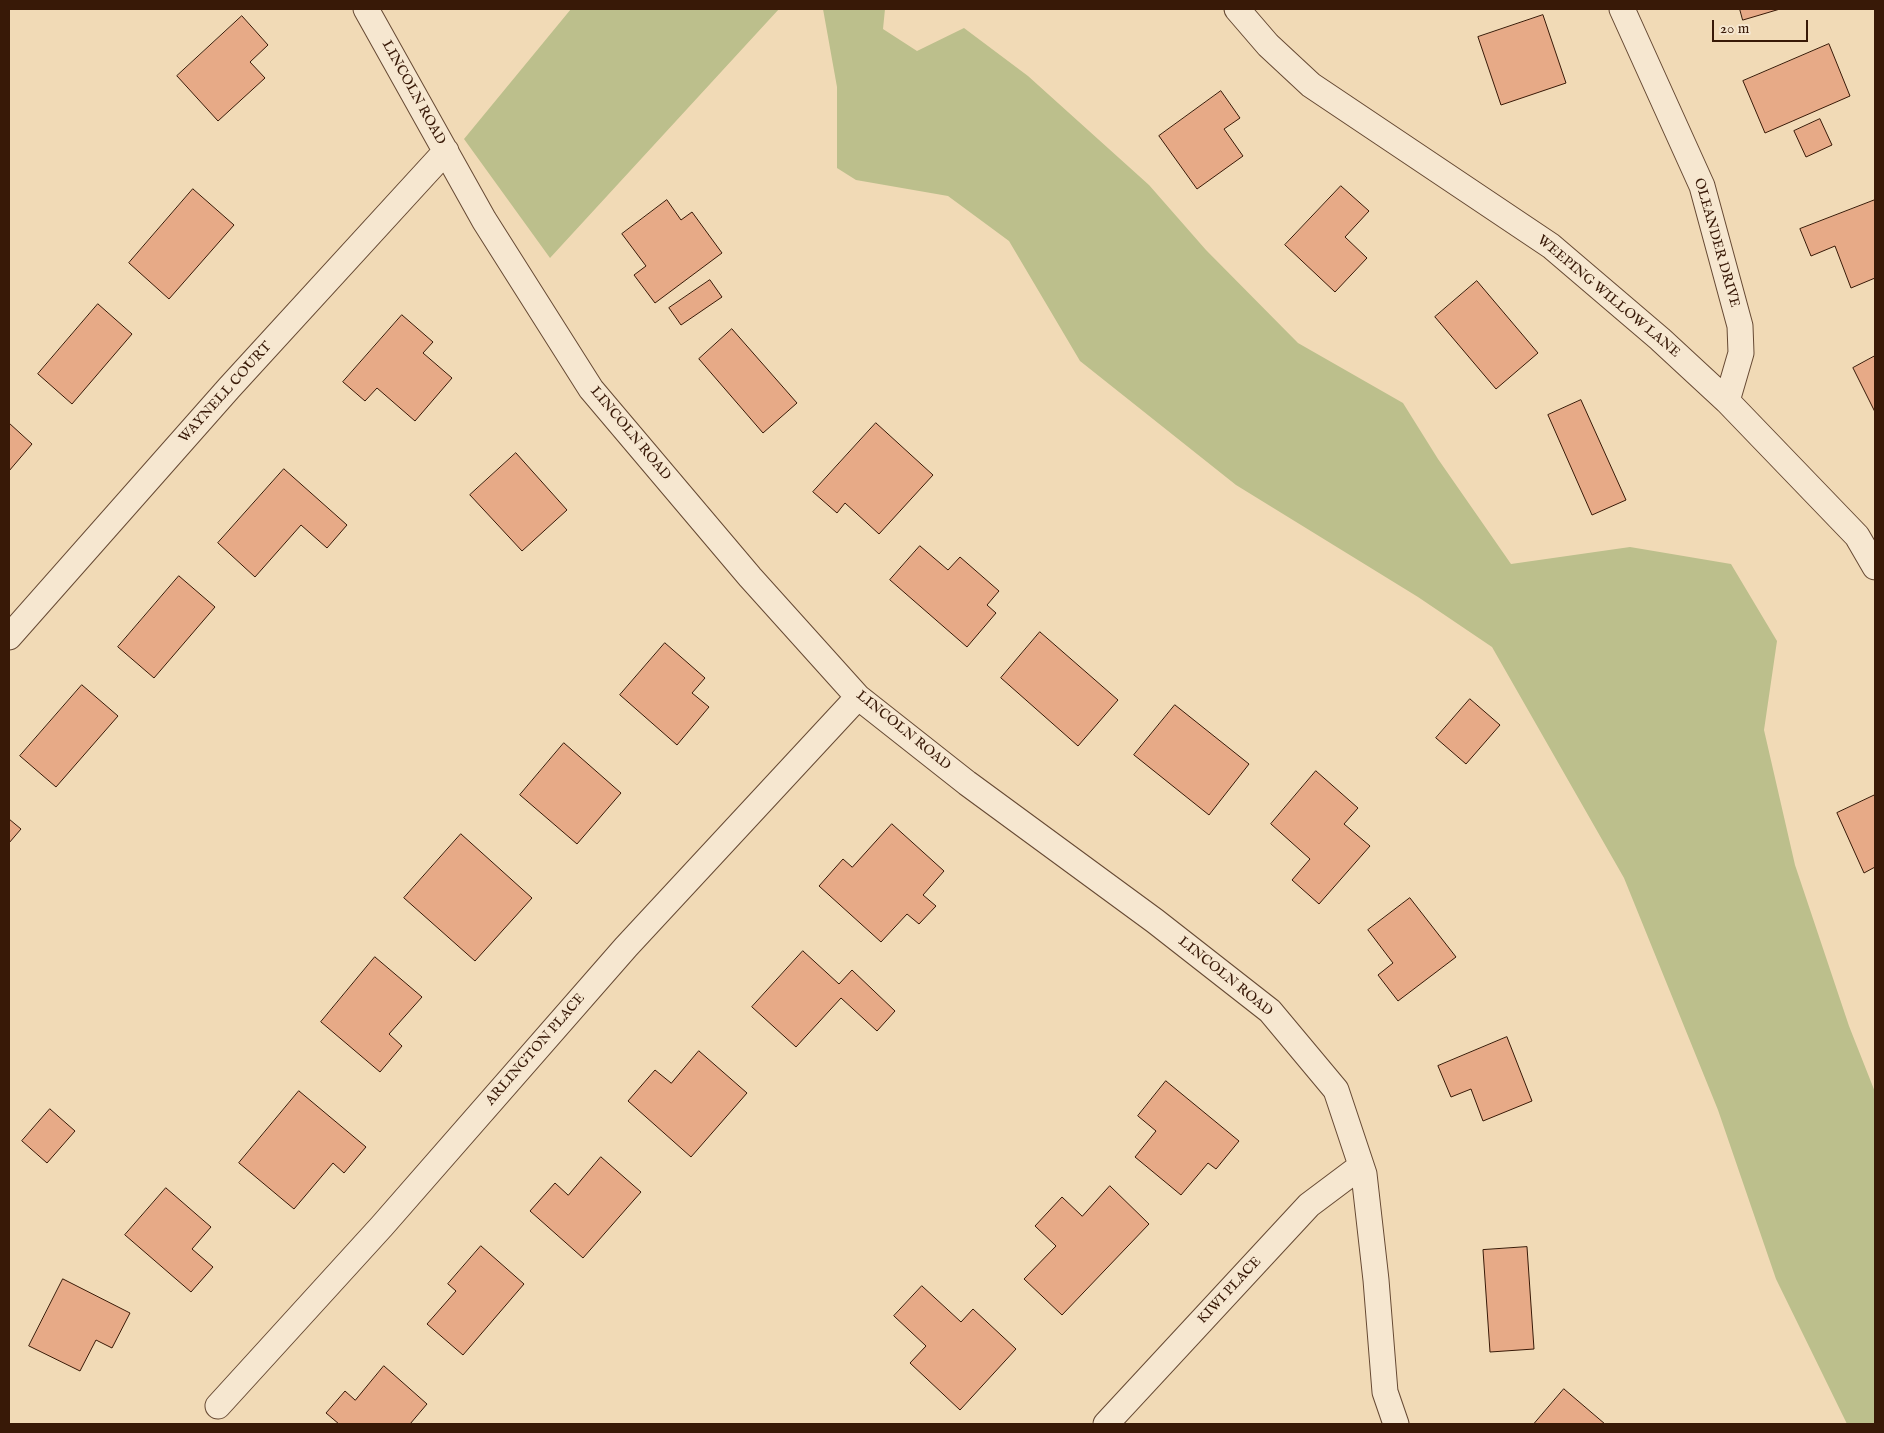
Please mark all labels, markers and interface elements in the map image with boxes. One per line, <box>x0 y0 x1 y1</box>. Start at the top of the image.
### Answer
scale bar <box>1714 10 1810 42</box>
text: 20 m <box>1720 19 1749 38</box>
street label: LINCOLN ROAD <box>377 38 449 148</box>
street label: OLEANDER DRIVE <box>1690 176 1742 310</box>
street label: WEEPING WILLOW LANE <box>1533 232 1683 362</box>
street label: WAYNELL COURT <box>176 339 276 447</box>
street label: LINCOLN ROAD <box>586 384 674 484</box>
street label: LINCOLN ROAD <box>852 688 954 774</box>
street label: LINCOLN ROAD <box>1174 934 1276 1020</box>
street label: ARLINGTON PLACE <box>483 991 589 1109</box>
street label: KIWI PLACE <box>1195 1254 1265 1328</box>

